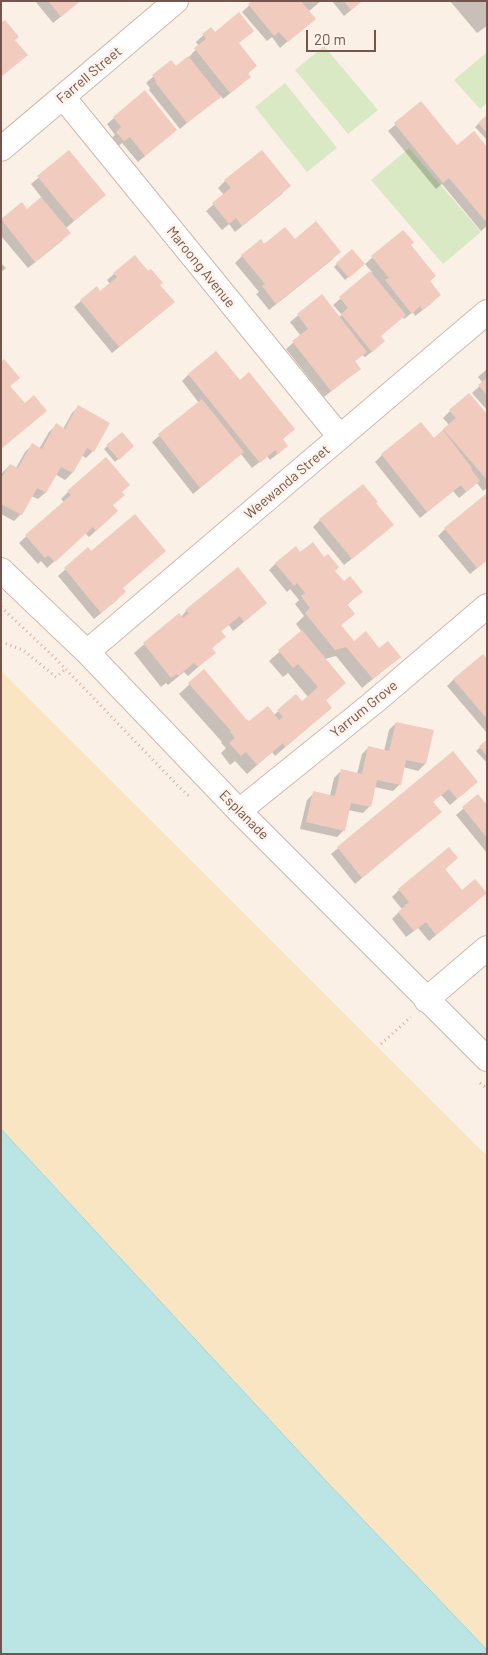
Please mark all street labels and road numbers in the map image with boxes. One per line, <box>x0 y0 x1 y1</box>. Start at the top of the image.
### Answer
street label: Farrell Street <box>53 43 125 107</box>
street label: Maroong Avenue <box>163 223 239 311</box>
street label: Weewanda Street <box>241 441 333 523</box>
street label: Yarrum Grove <box>327 677 401 741</box>
street label: Esplanade <box>216 787 272 843</box>

